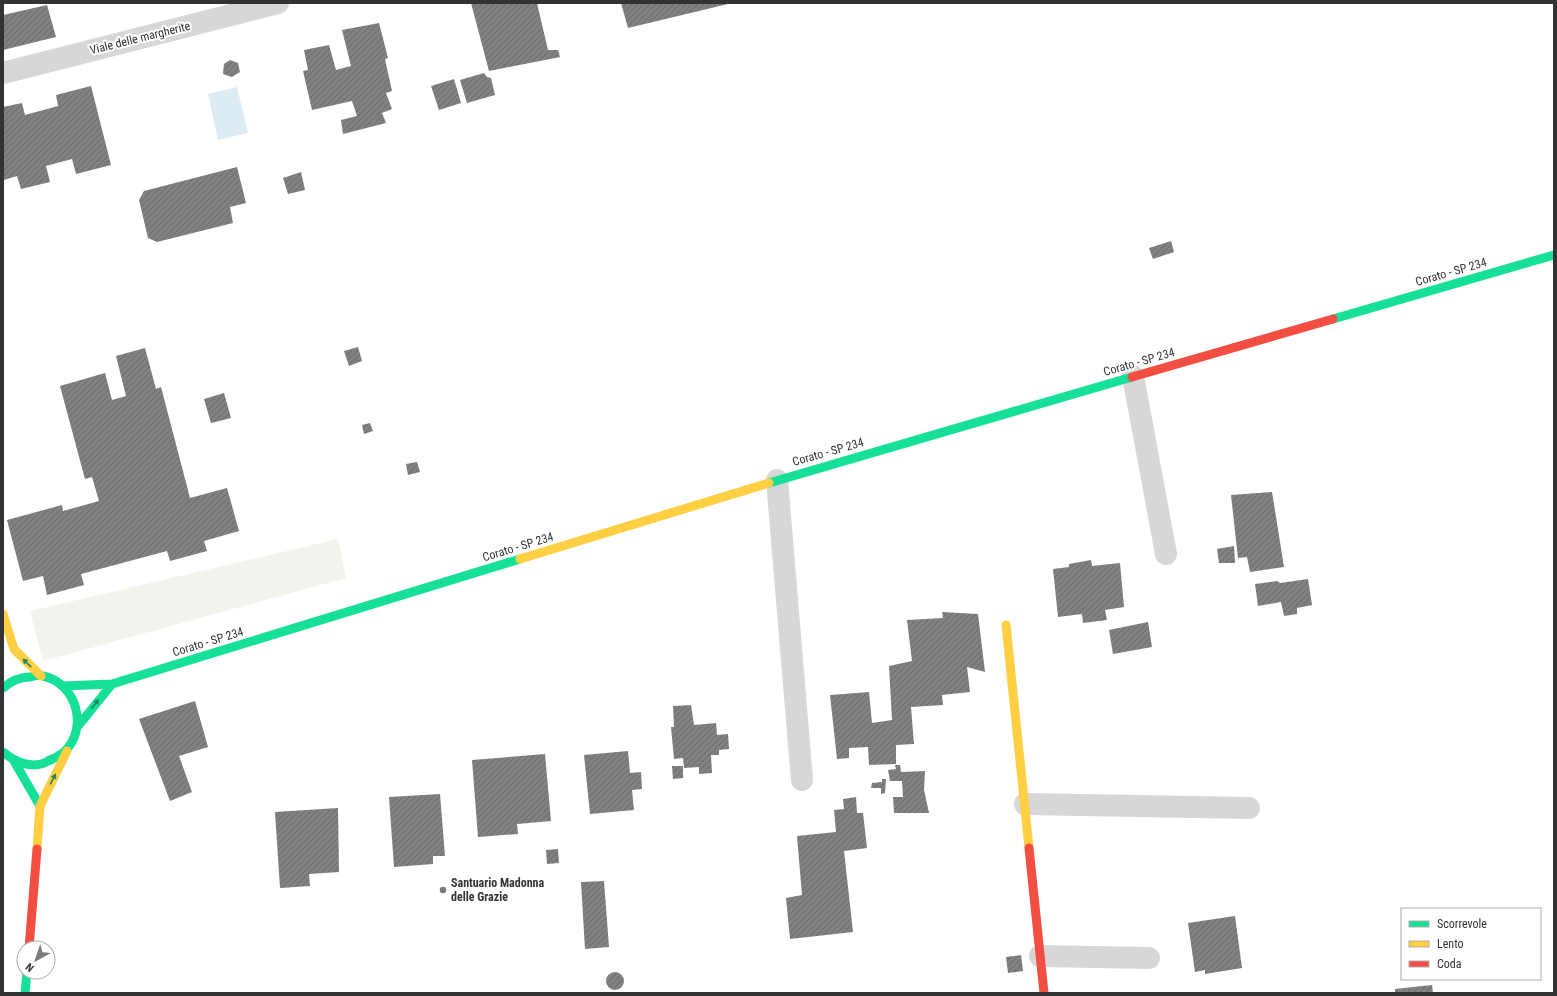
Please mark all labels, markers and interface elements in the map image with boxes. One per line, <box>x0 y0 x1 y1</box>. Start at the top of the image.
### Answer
street label: Viale delle margherite <box>88 19 192 57</box>
street label: Corato - SP 234 <box>1414 255 1488 289</box>
street label: Corato - SP 234 <box>1102 345 1176 379</box>
street label: Corato - SP 234 <box>791 435 865 469</box>
street label: Corato - SP 234 <box>481 530 555 564</box>
street label: Corato - SP 234 <box>171 625 245 659</box>
one-way arrow <box>22 658 32 667</box>
one-way arrow <box>91 699 100 710</box>
one-way arrow <box>50 773 56 784</box>
place label: Santuario Madonna delle Grazie <box>451 876 544 904</box>
marker: Santuario Madonna delle Grazie <box>438 885 448 895</box>
legend <box>1401 908 1541 980</box>
text: Scorrevole <box>1437 917 1487 931</box>
text: Lento <box>1437 937 1464 951</box>
north arrow <box>16 940 56 980</box>
text: Coda <box>1437 957 1462 971</box>
text: N <box>23 960 37 974</box>

